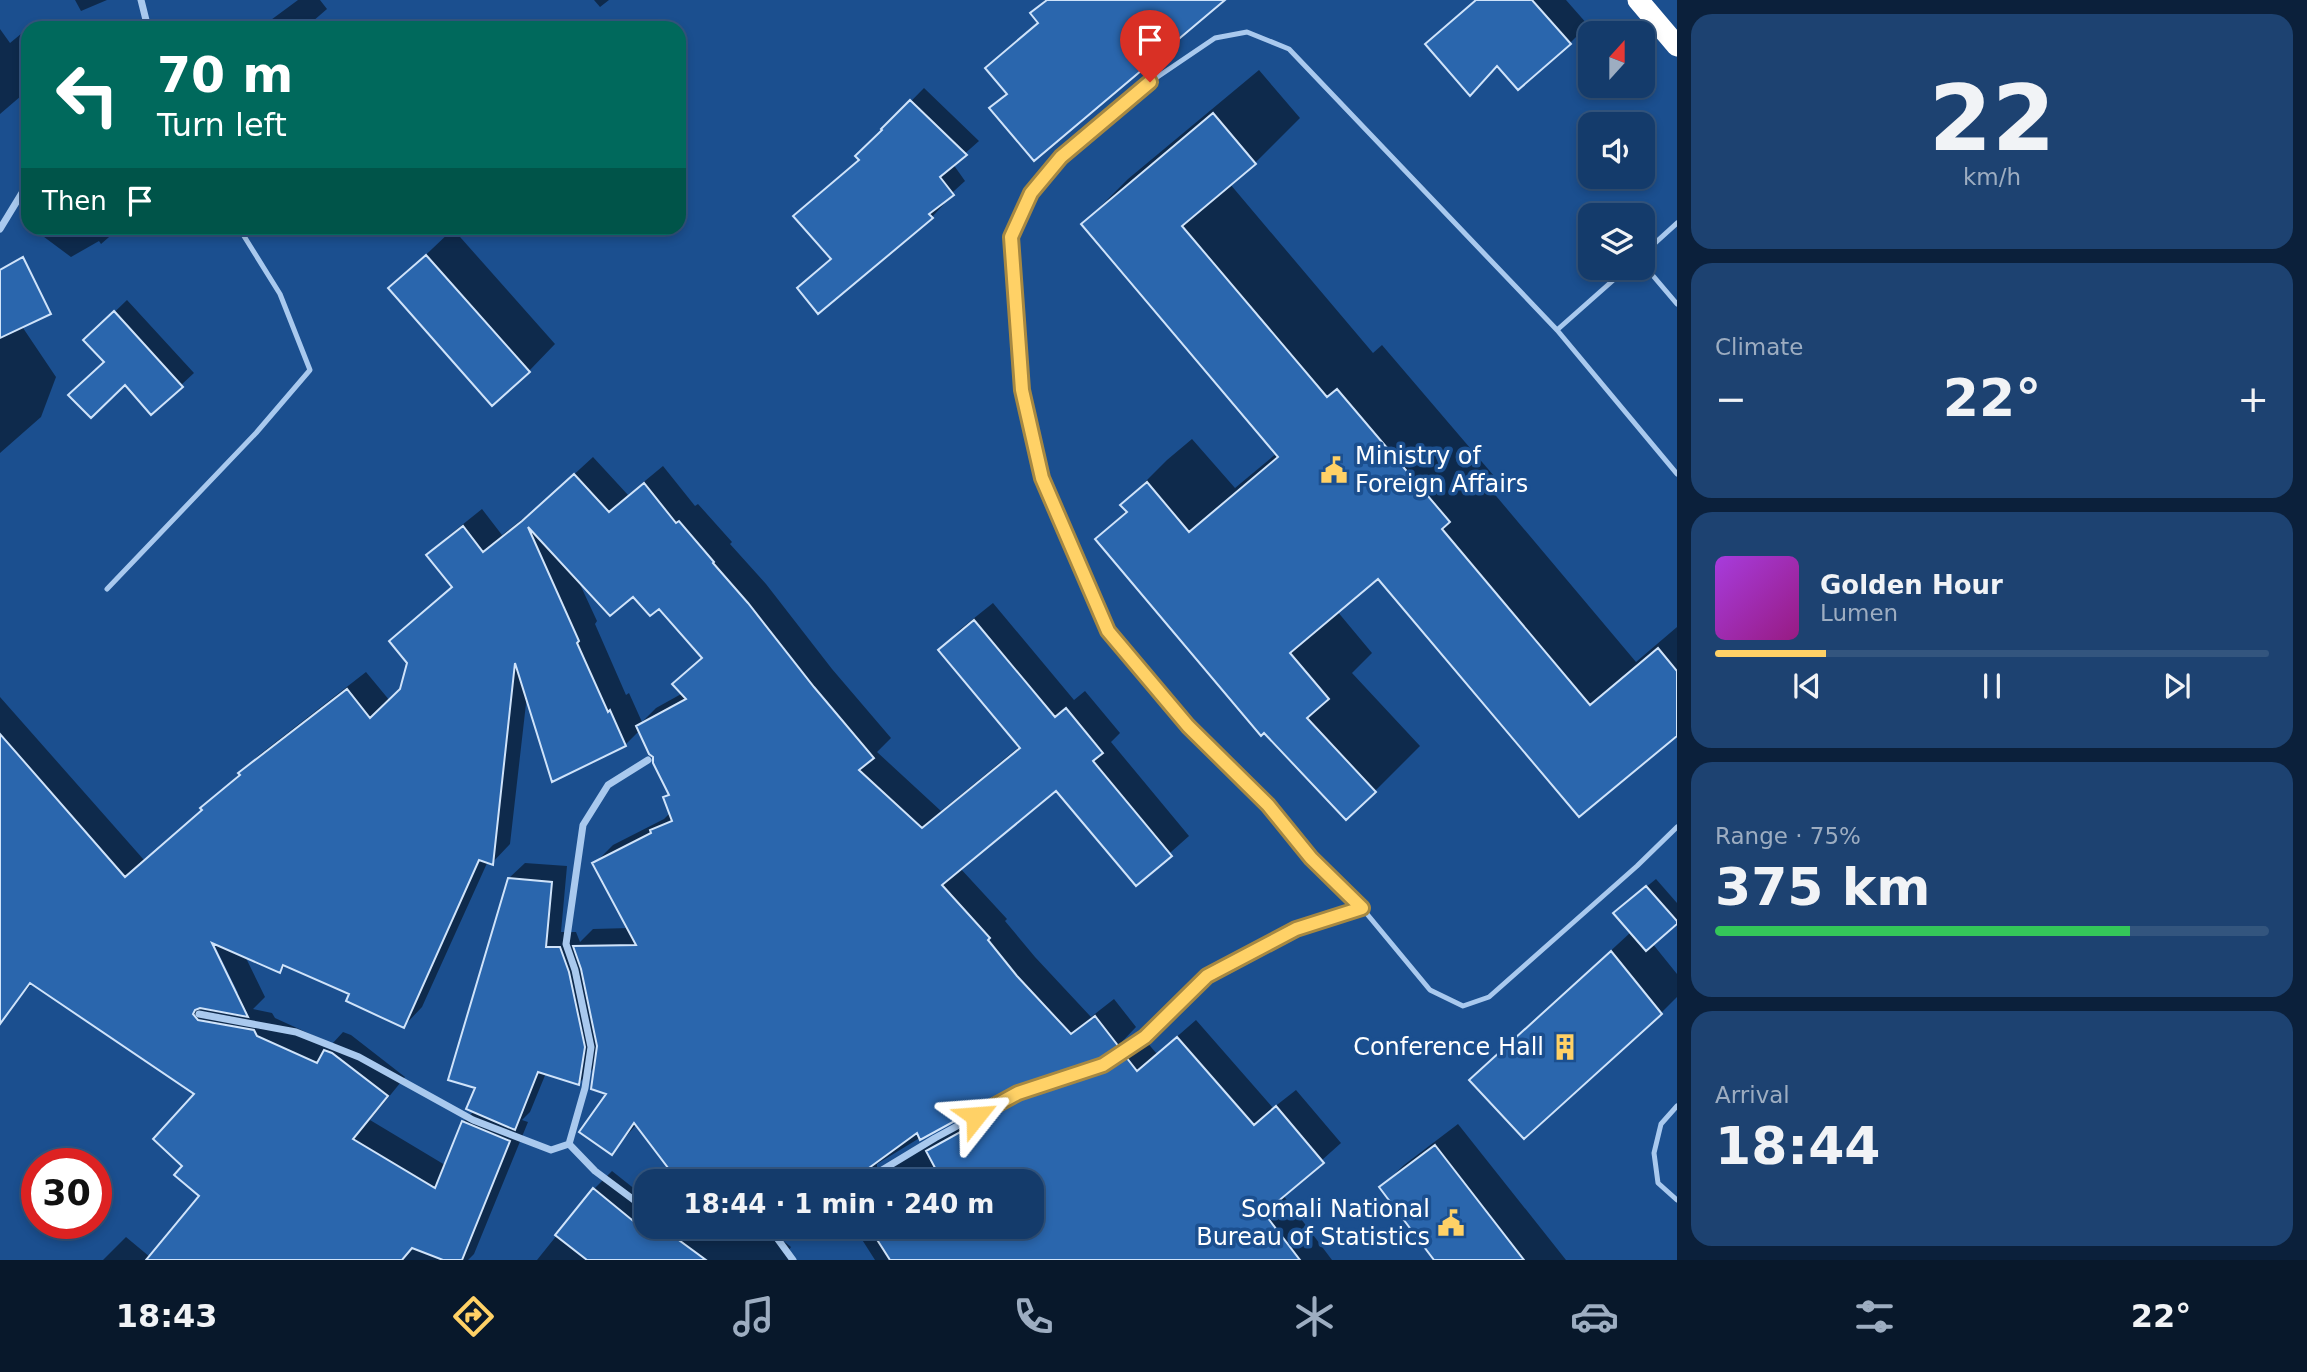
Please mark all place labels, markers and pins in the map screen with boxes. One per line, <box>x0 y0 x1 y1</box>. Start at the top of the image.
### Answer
pin <box>1120 10 1180 82</box>
place label: Ministry of Foreign Affairs <box>1355 442 1528 498</box>
public building icon: Ministry of Foreign Affairs <box>1319 455 1349 485</box>
building icon: Conference Hall <box>1550 1032 1580 1062</box>
place label: Conference Hall <box>1353 1033 1544 1061</box>
place label: Somali National Bureau of Statistics <box>1196 1195 1430 1251</box>
public building icon: Somali National Bureau of Statistics <box>1436 1208 1466 1238</box>

